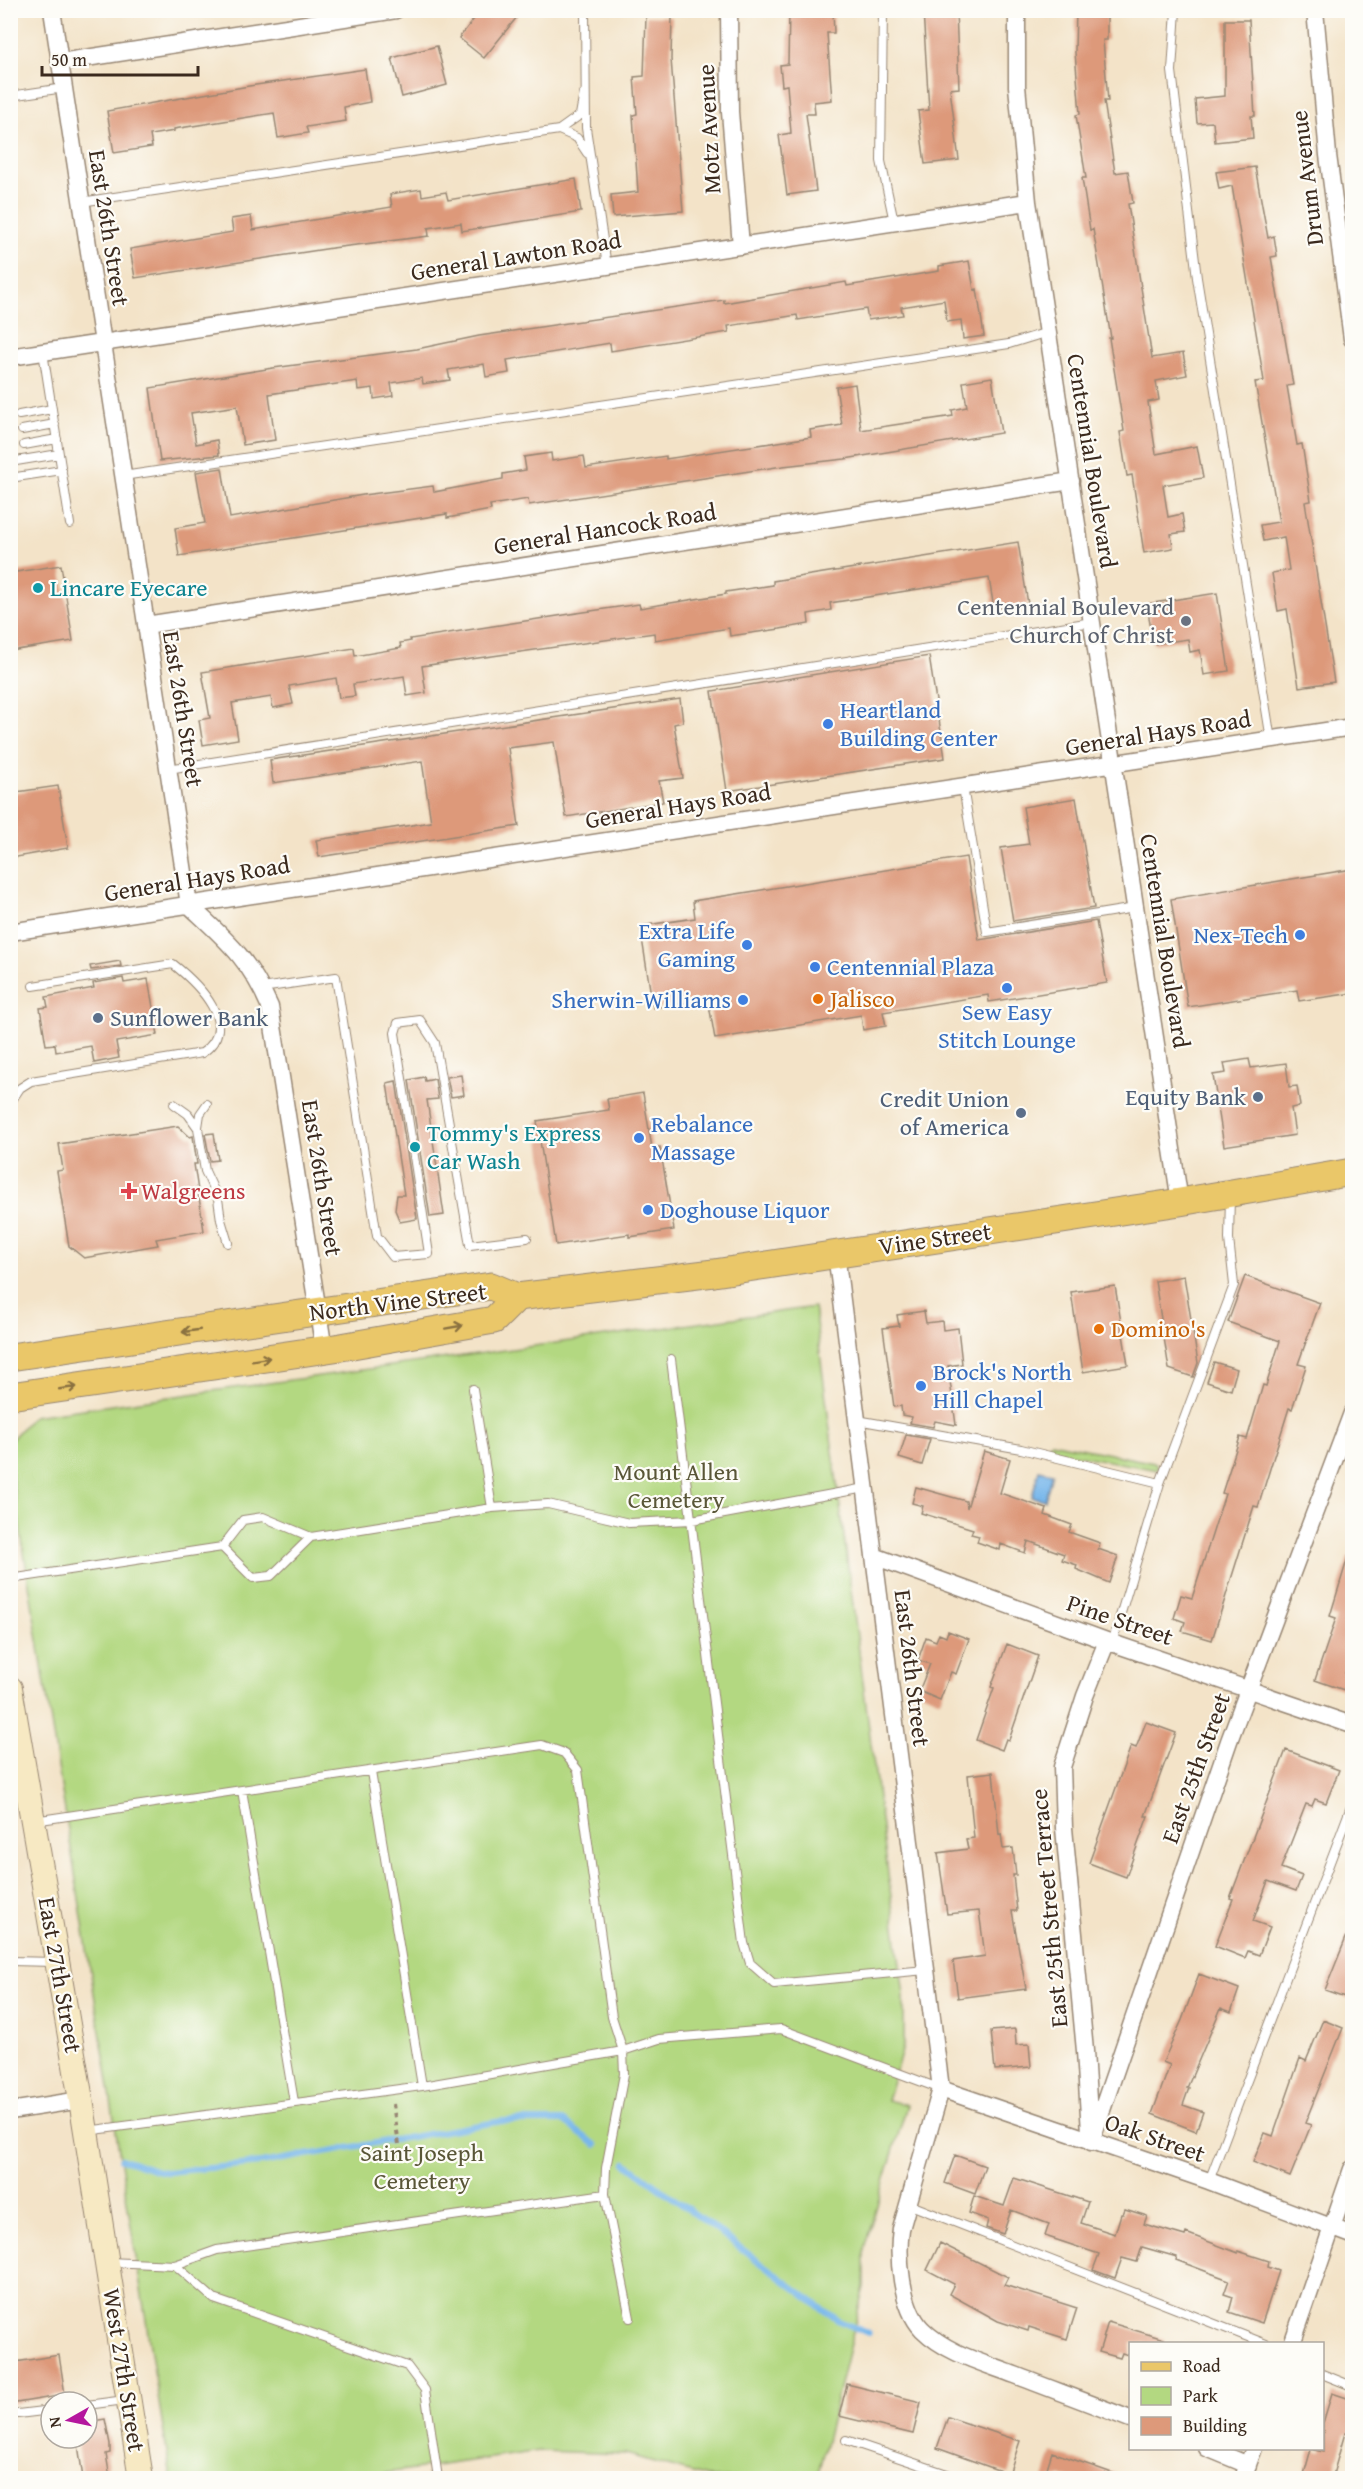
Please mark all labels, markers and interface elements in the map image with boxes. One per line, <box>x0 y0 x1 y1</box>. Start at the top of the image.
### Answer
scale bar <box>42 39 198 77</box>
text: 50 m <box>51 46 87 73</box>
street label: Motz Avenue <box>688 63 729 195</box>
street label: Drum Avenue <box>1281 108 1332 248</box>
street label: East 26th Street <box>80 147 139 309</box>
street label: General Lawton Road <box>408 222 624 289</box>
street label: Centennial Boulevard <box>1058 351 1127 571</box>
street label: General Hancock Road <box>491 494 719 563</box>
place label: Lincare Eyecare <box>50 570 208 605</box>
marker: Lincare Eyecare <box>31 581 45 595</box>
place label: Centennial Boulevard Church of Christ <box>957 589 1175 652</box>
marker: Centennial Boulevard Church of Christ <box>1179 614 1193 628</box>
street label: East 26th Street <box>154 628 213 790</box>
place label: Heartland Building Center <box>840 692 998 755</box>
street label: General Hays Road <box>1063 701 1253 764</box>
marker: Heartland Building Center <box>821 717 835 731</box>
street label: General Hays Road <box>583 774 773 837</box>
street label: Centennial Boulevard <box>1131 831 1200 1051</box>
street label: General Hays Road <box>102 847 292 910</box>
place label: Extra Life Gaming <box>638 913 735 976</box>
place label: Nex-Tech <box>1193 917 1289 952</box>
marker: Nex-Tech <box>1293 928 1307 942</box>
marker: Extra Life Gaming <box>740 938 754 952</box>
place label: Centennial Plaza <box>827 949 995 984</box>
marker: Centennial Plaza <box>808 960 822 974</box>
place label: Jalisco <box>827 981 895 1016</box>
marker: Sew Easy Stitch Lounge <box>1000 981 1014 995</box>
place label: Sherwin-Williams <box>551 982 731 1017</box>
marker: Jalisco <box>811 992 825 1006</box>
marker: Sherwin-Williams <box>736 993 750 1007</box>
place label: Sew Easy Stitch Lounge <box>938 994 1076 1057</box>
place label: Sunflower Bank <box>110 1000 269 1035</box>
marker: Sunflower Bank <box>91 1011 105 1025</box>
place label: Equity Bank <box>1125 1079 1247 1114</box>
place label: Credit Union of America <box>880 1081 1010 1144</box>
marker: Equity Bank <box>1251 1090 1265 1104</box>
street label: East 26th Street <box>293 1097 352 1259</box>
place label: Rebalance Massage <box>651 1106 753 1169</box>
marker: Credit Union of America <box>1014 1106 1028 1120</box>
place label: Tommy's Express Car Wash <box>427 1115 601 1178</box>
marker: Rebalance Massage <box>632 1131 646 1145</box>
marker: Tommy's Express Car Wash <box>408 1140 422 1154</box>
place label: Walgreens <box>141 1173 246 1208</box>
marker: Walgreens <box>122 1184 136 1198</box>
place label: Doghouse Liquor <box>660 1192 830 1227</box>
marker: Doghouse Liquor <box>641 1203 655 1217</box>
street label: Vine Street <box>876 1213 994 1264</box>
street label: North Vine Street <box>307 1273 489 1330</box>
place label: Domino's <box>1111 1311 1206 1346</box>
one-way arrow <box>443 1322 463 1333</box>
marker: Domino's <box>1092 1322 1106 1336</box>
one-way arrow <box>181 1325 201 1336</box>
one-way arrow <box>251 1353 271 1364</box>
place label: Brock's North Hill Chapel <box>933 1354 1072 1417</box>
marker: Brock's North Hill Chapel <box>914 1379 928 1393</box>
one-way arrow <box>58 1382 78 1393</box>
park label: Mount Allen Cemetery <box>614 1454 739 1517</box>
street label: Pine Street <box>1062 1585 1179 1654</box>
street label: East 26th Street <box>886 1587 940 1749</box>
street label: East 25th Street <box>1152 1687 1239 1848</box>
street label: East 25th Street Terrace <box>1021 1787 1076 2029</box>
street label: East 27th Street <box>30 1894 92 2056</box>
street label: Oak Street <box>1100 2104 1211 2171</box>
park label: Saint Joseph Cemetery <box>360 2135 485 2198</box>
street label: West 27th Street <box>94 2286 155 2455</box>
legend <box>1129 2342 1324 2450</box>
text: Road <box>1183 2352 1221 2379</box>
text: Park <box>1183 2382 1219 2409</box>
north arrow <box>39 2390 99 2450</box>
text: Building <box>1183 2412 1247 2439</box>
text: N <box>41 2415 67 2430</box>

